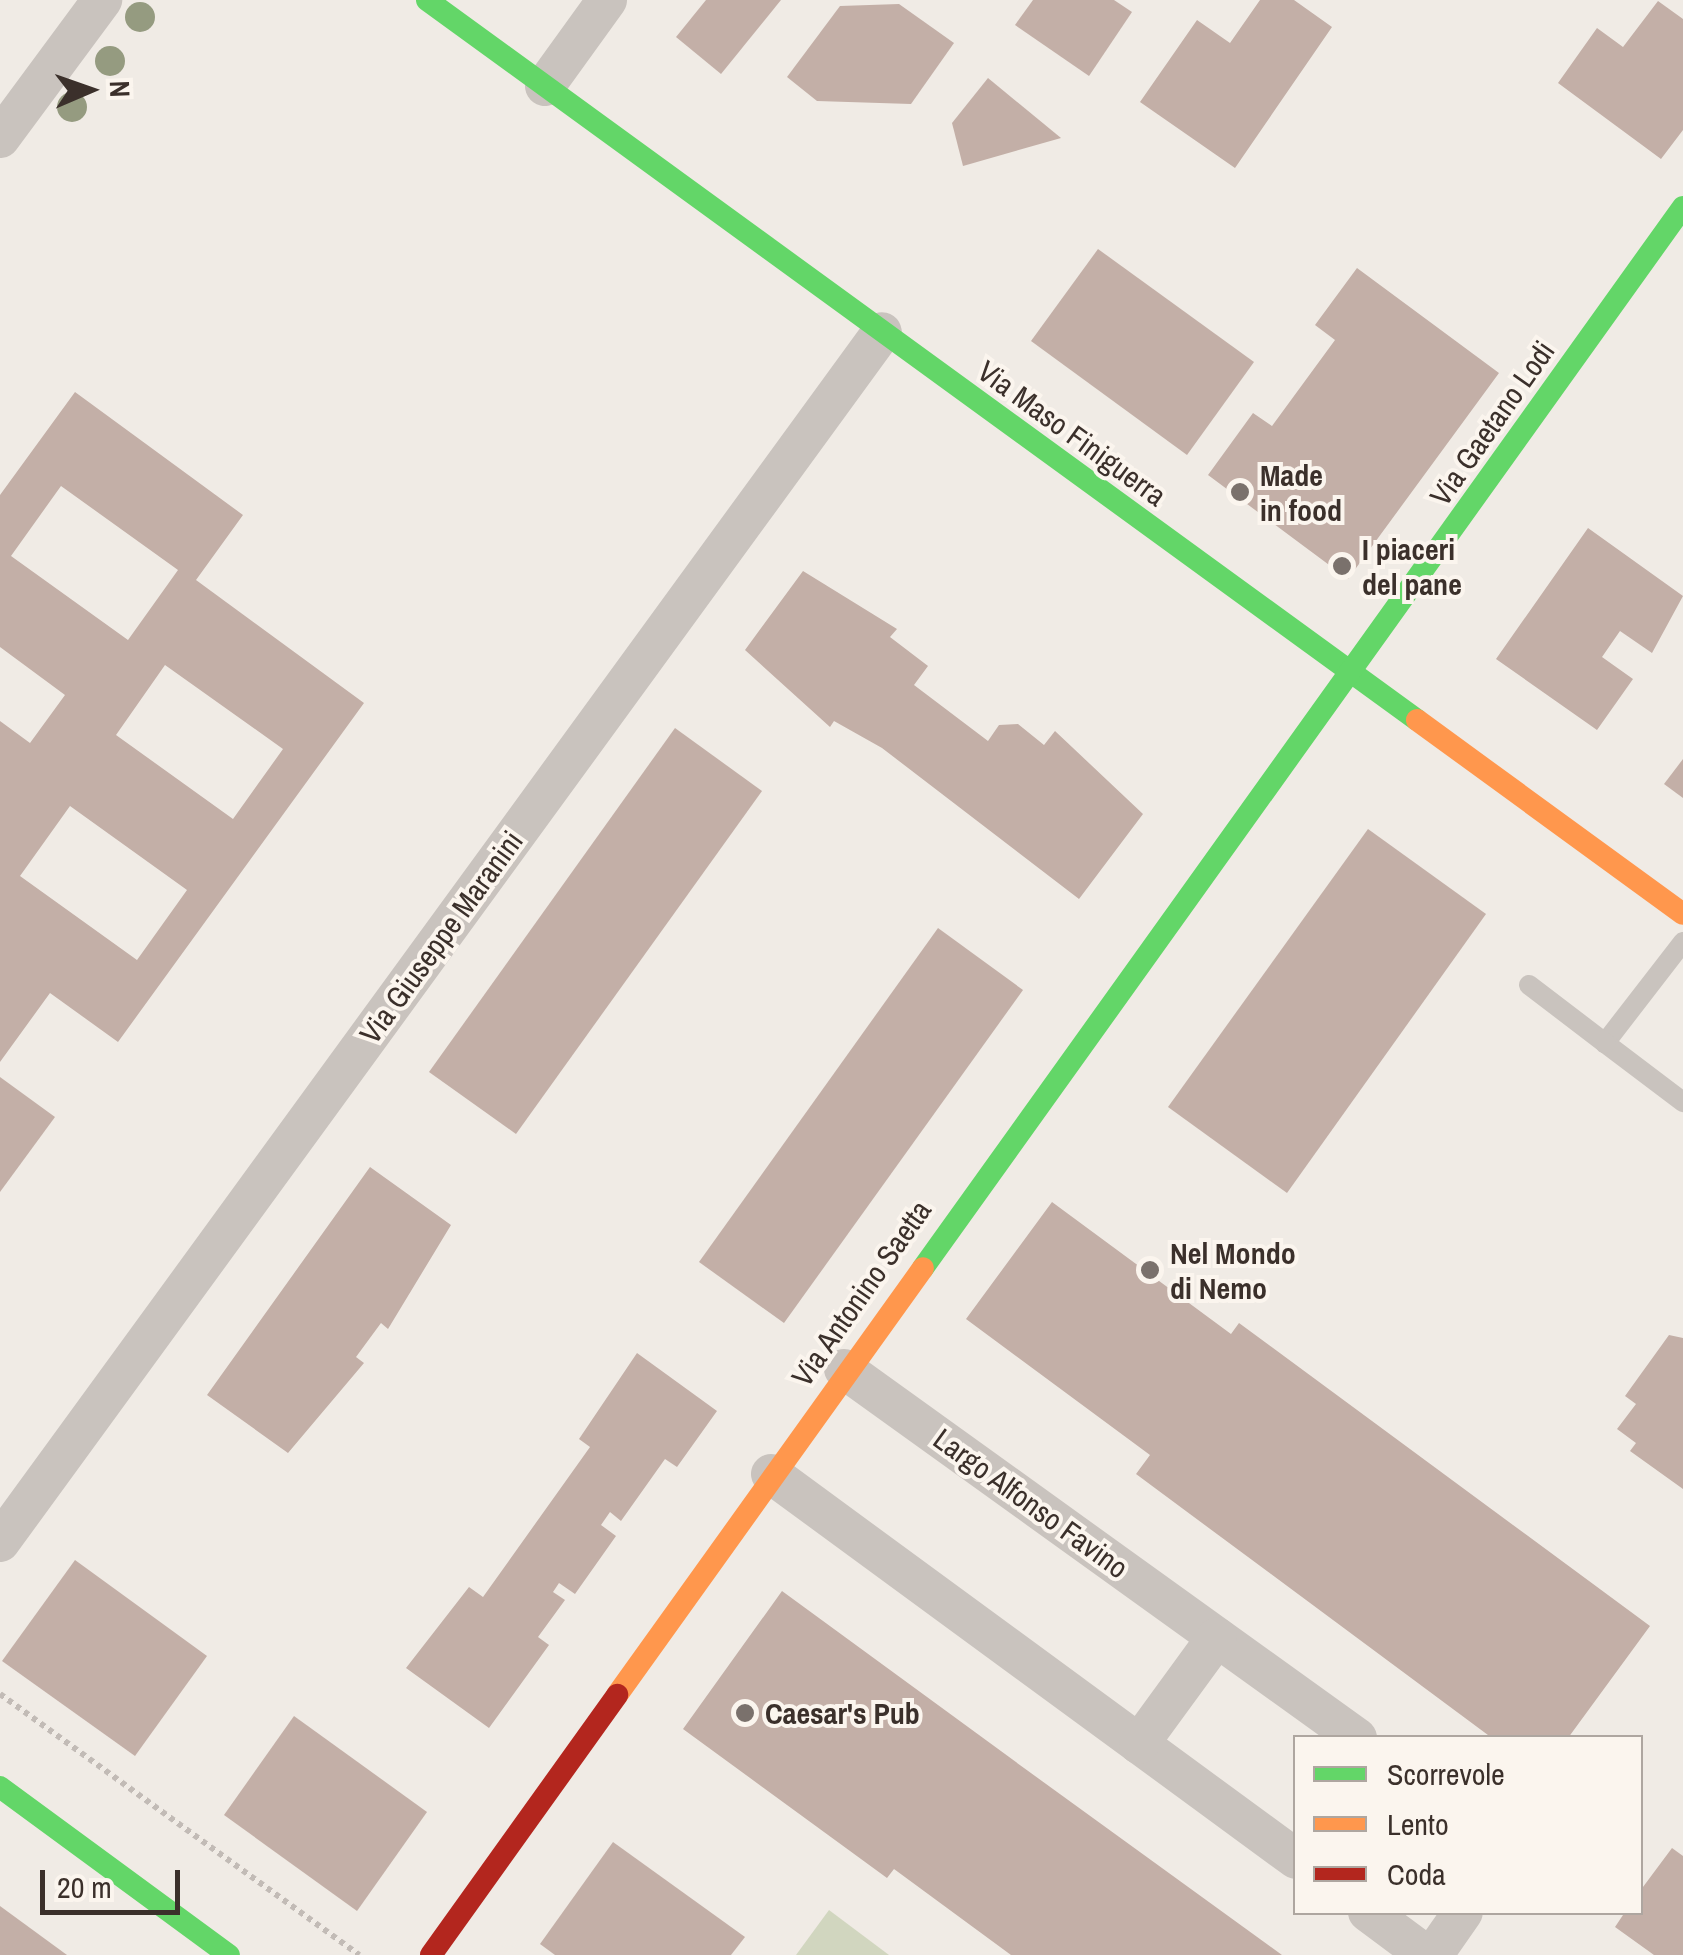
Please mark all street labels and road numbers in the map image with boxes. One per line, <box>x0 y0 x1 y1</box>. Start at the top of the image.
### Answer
street label: Via Gaetano Lodi <box>1422 334 1562 512</box>
street label: Via Maso Finiguerra <box>971 353 1173 513</box>
street label: Via Giuseppe Maranini <box>352 824 530 1050</box>
street label: Via Antonino Saetta <box>783 1193 939 1393</box>
street label: Largo Alfonso Favino <box>926 1420 1136 1586</box>

